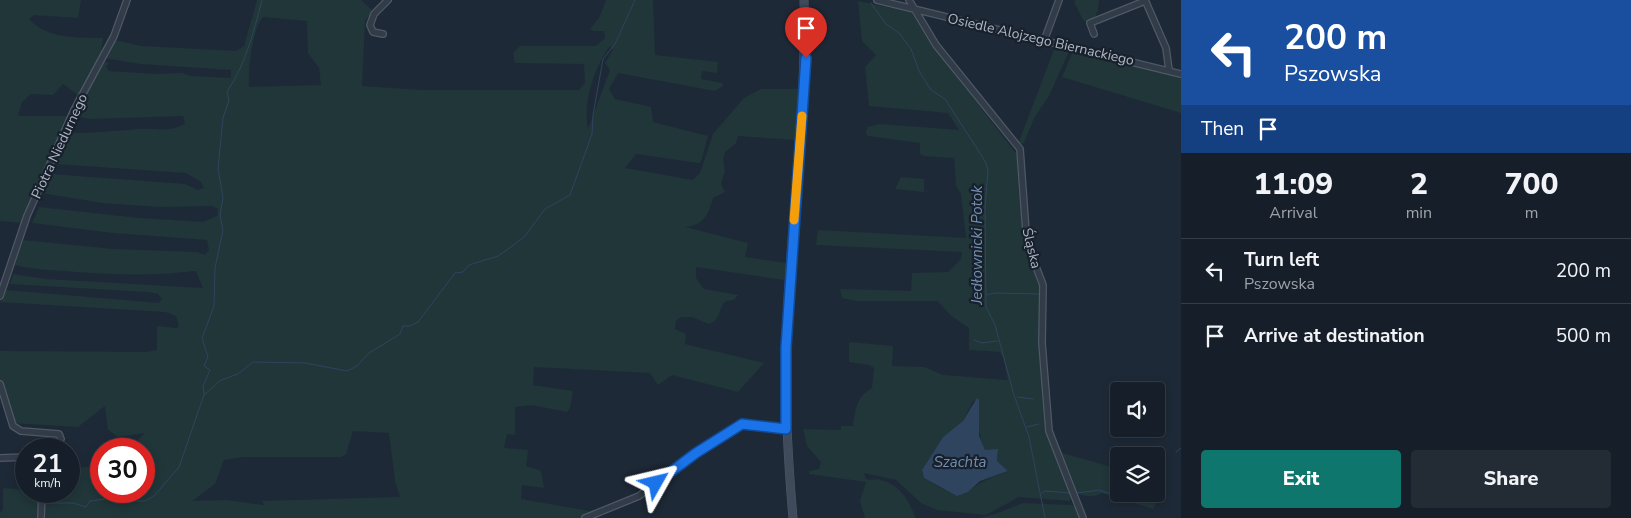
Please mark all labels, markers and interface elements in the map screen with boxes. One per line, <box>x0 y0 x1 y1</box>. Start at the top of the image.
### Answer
pin <box>785 7 827 58</box>
street label: Osiedle Alojzego Biernackiego <box>946 9 1136 70</box>
icon: arrive <box>792 14 820 42</box>
text: 200 m <box>1284 14 1387 61</box>
icon: left <box>1201 20 1266 85</box>
text: Pszowska <box>1284 59 1381 89</box>
street label: Piotra Niedurnego <box>27 90 92 202</box>
icon: arrive <box>1254 115 1282 143</box>
text: Then <box>1201 116 1244 142</box>
text: 11:09 <box>1253 164 1333 205</box>
text: 2 <box>1410 164 1428 205</box>
text: 700 <box>1505 164 1559 205</box>
water label: Jedłownicki Potok <box>967 185 987 306</box>
text: Arrival <box>1269 202 1317 224</box>
text: min <box>1406 202 1432 224</box>
text: m <box>1525 202 1538 224</box>
street label: Śląska <box>1017 226 1046 270</box>
text: Turn left <box>1244 247 1319 273</box>
icon: left <box>1201 257 1229 285</box>
text: 200 m <box>1556 258 1611 284</box>
text: Pszowska <box>1244 273 1315 295</box>
icon: arrive <box>1201 322 1229 350</box>
text: Arrive at destination <box>1244 323 1425 349</box>
text: 500 m <box>1556 323 1611 349</box>
map controls <box>1110 382 1165 502</box>
button: sound <box>1110 382 1165 437</box>
speed limit sign: 30 <box>90 438 155 503</box>
text: 21 <box>32 447 63 481</box>
button: layers <box>1110 447 1165 502</box>
button: Exit <box>1201 450 1401 508</box>
button: Share <box>1411 450 1611 508</box>
water label: Szachta <box>934 452 986 472</box>
position arrow <box>629 456 681 508</box>
text: km/h <box>34 475 61 491</box>

